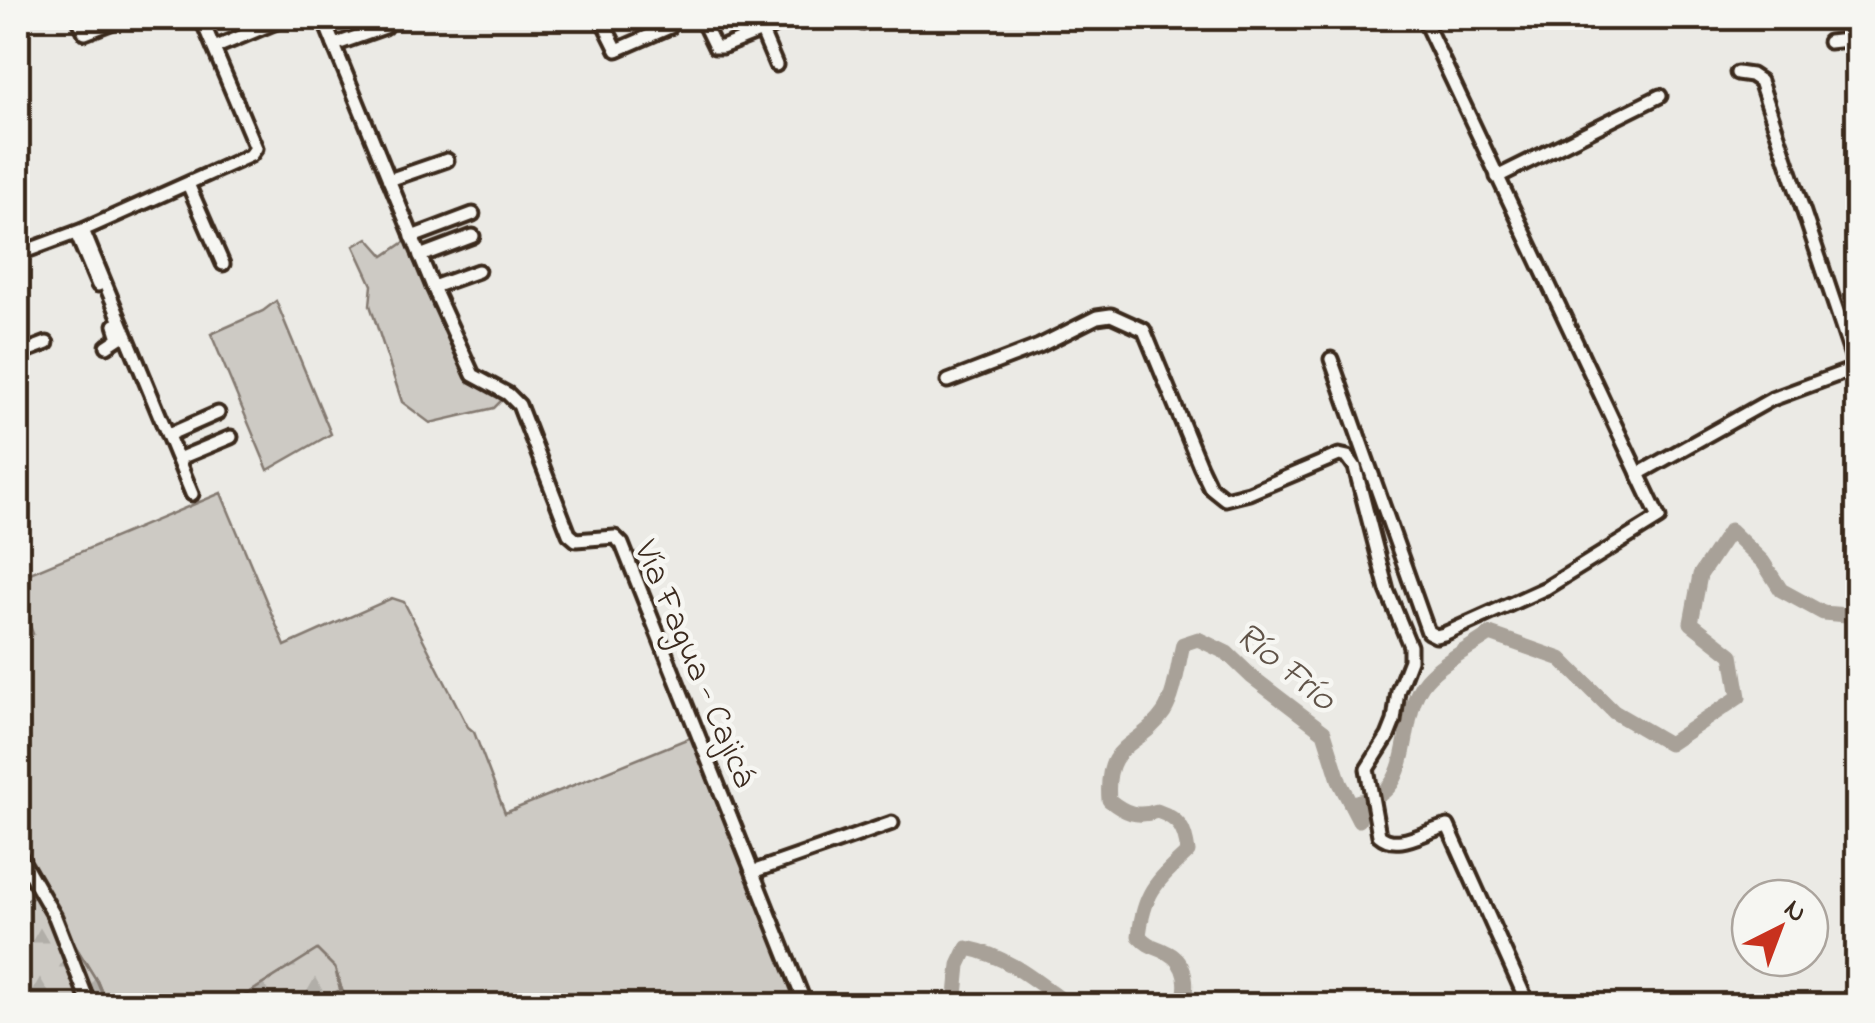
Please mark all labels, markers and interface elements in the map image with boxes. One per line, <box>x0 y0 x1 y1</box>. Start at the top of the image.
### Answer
street label: Vía Fagua - Cajicá <box>618 532 769 796</box>
water label: Río Frío <box>1221 610 1349 727</box>
north arrow <box>1730 878 1830 978</box>
text: N <box>1774 890 1815 934</box>

